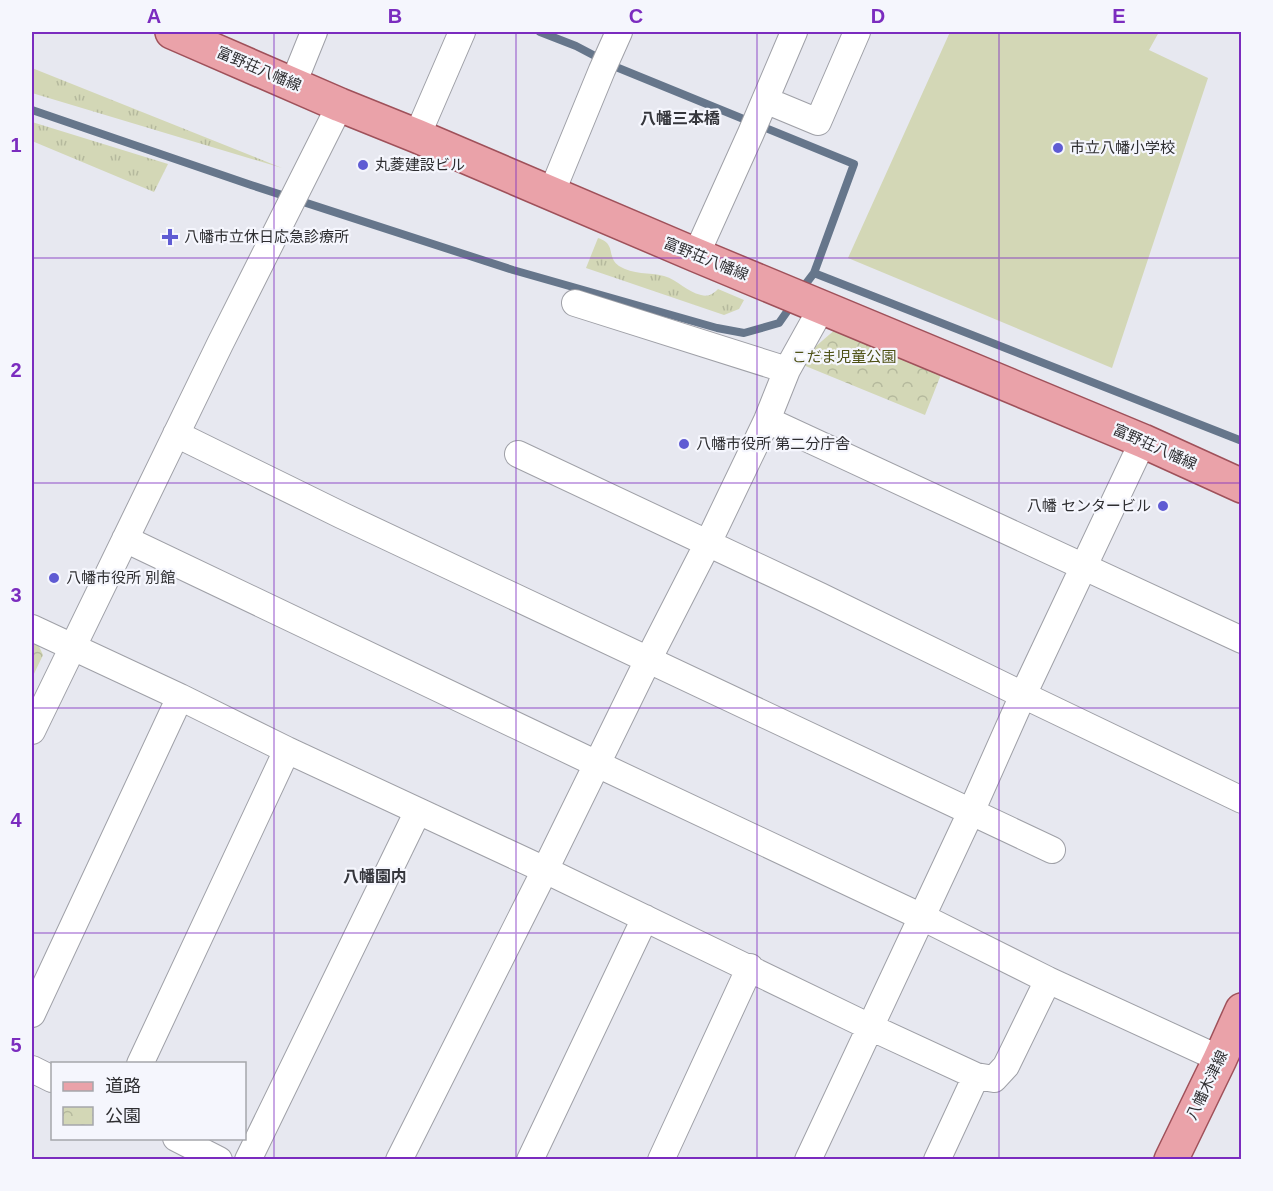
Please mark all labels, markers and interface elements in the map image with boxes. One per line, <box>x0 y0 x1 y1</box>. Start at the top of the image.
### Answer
text: A <box>147 5 161 27</box>
text: B <box>388 5 402 27</box>
text: C <box>629 5 643 27</box>
text: D <box>871 5 885 27</box>
text: E <box>1112 5 1126 27</box>
street label: 富野荘八幡線 <box>214 43 304 94</box>
district label: 八幡三本橋 <box>640 110 720 127</box>
text: 1 <box>10 134 22 156</box>
place label: 市立八幡小学校 <box>1070 139 1175 156</box>
marker: 市立八幡小学校 <box>1051 141 1065 155</box>
place label: 丸菱建設ビル <box>375 156 465 173</box>
marker: 丸菱建設ビル <box>356 158 370 172</box>
marker: 八幡市立休日応急診療所 <box>161 228 179 246</box>
place label: 八幡市立休日応急診療所 <box>184 228 349 245</box>
street label: 富野荘八幡線 <box>661 234 751 283</box>
park label: こだま児童公園 <box>792 348 896 365</box>
text: 2 <box>10 359 22 381</box>
street label: 富野荘八幡線 <box>1111 420 1200 473</box>
place label: 八幡市役所 第二分庁舎 <box>696 435 850 452</box>
marker: 八幡市役所 第二分庁舎 <box>677 437 691 451</box>
place label: 八幡 センタービル <box>1027 497 1151 514</box>
marker: 八幡 センタービル <box>1156 499 1170 513</box>
place label: 八幡市役所 別館 <box>66 569 175 586</box>
marker: 八幡市役所 別館 <box>47 571 61 585</box>
text: 3 <box>10 584 22 606</box>
text: 4 <box>10 809 22 831</box>
district label: 八幡園内 <box>343 868 407 885</box>
text: 5 <box>10 1034 22 1056</box>
street label: 八幡木津線 <box>1182 1047 1231 1122</box>
legend <box>51 1062 246 1140</box>
text: 道路 <box>105 1076 141 1096</box>
text: 公園 <box>105 1106 141 1126</box>

